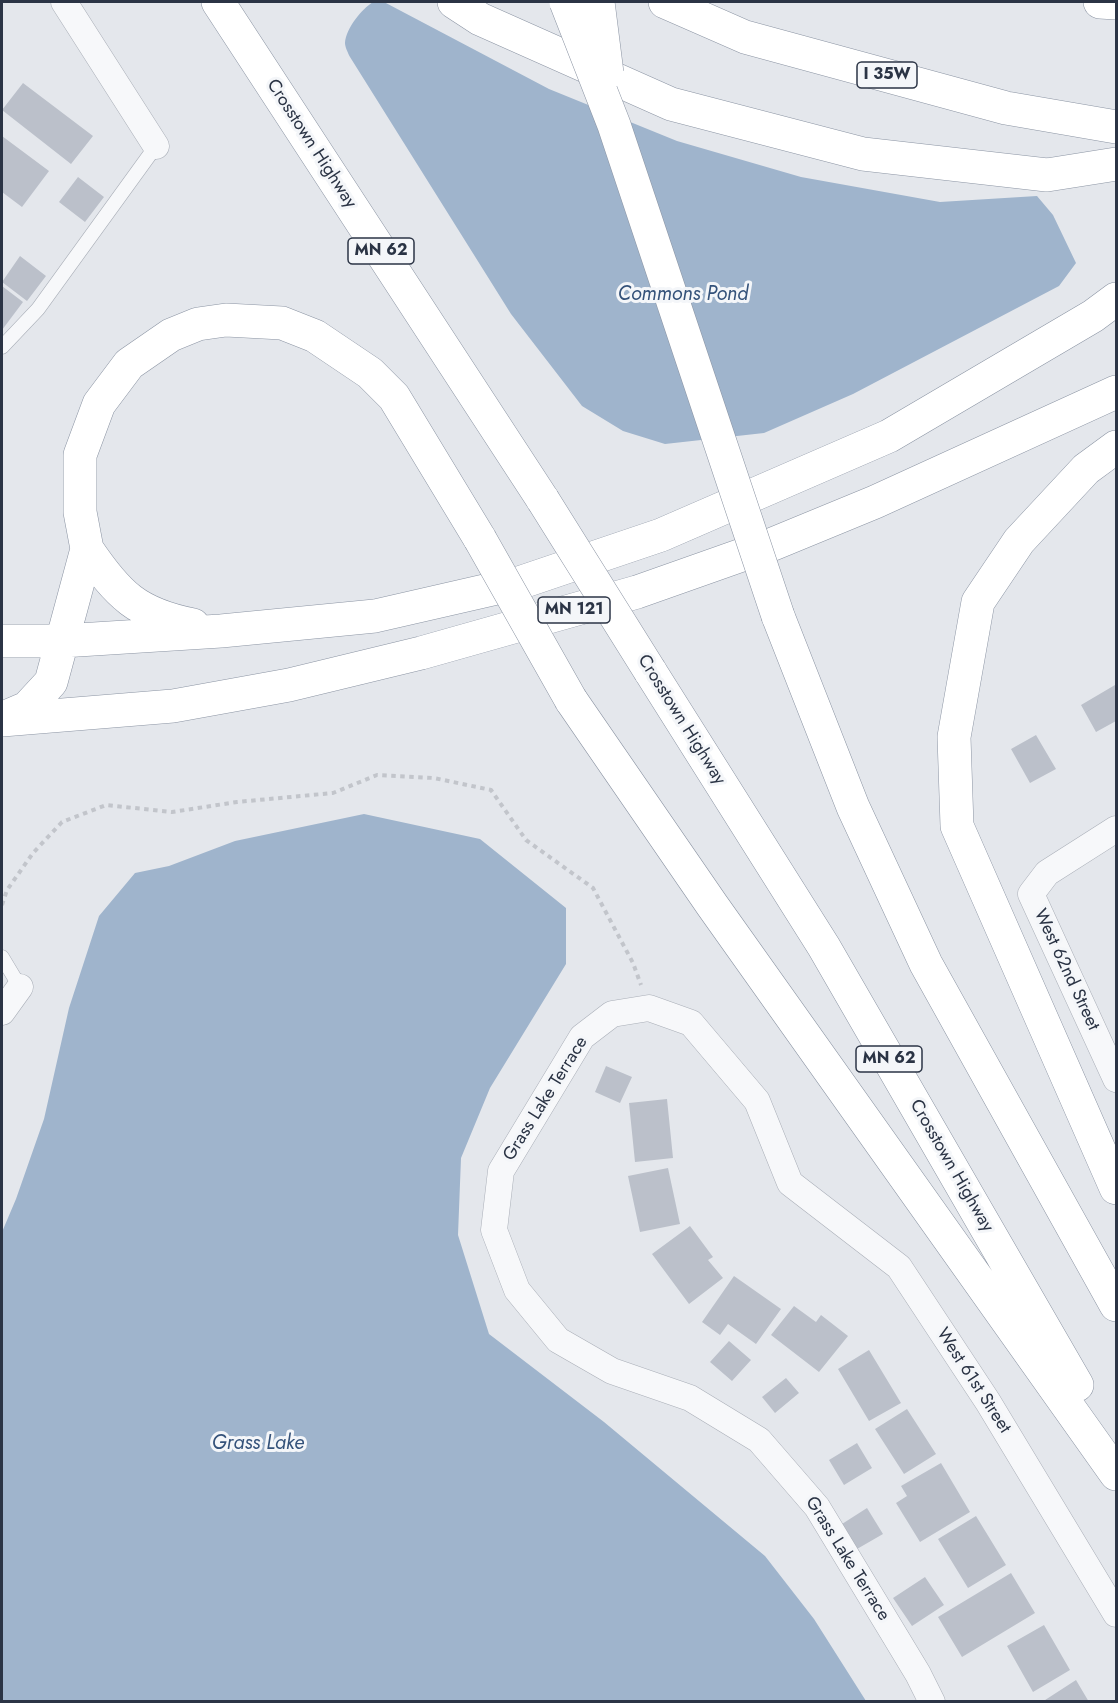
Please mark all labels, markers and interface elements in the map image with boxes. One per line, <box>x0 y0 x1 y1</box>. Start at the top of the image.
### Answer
road number: I 35W <box>857 62 917 88</box>
street label: Crosstown Highway <box>261 75 361 213</box>
road number: MN 62 <box>348 238 414 264</box>
water label: Commons Pond <box>618 283 748 307</box>
road number: MN 121 <box>538 597 610 623</box>
street label: Crosstown Highway <box>632 651 730 789</box>
street label: West 62nd Street <box>1028 906 1104 1034</box>
street label: Grass Lake Terrace <box>499 1033 593 1165</box>
road number: MN 62 <box>856 1046 922 1072</box>
street label: Crosstown Highway <box>904 1096 998 1236</box>
street label: West 61st Street <box>931 1324 1015 1438</box>
water label: Grass Lake <box>212 1432 304 1456</box>
street label: Grass Lake Terrace <box>800 1493 894 1625</box>

